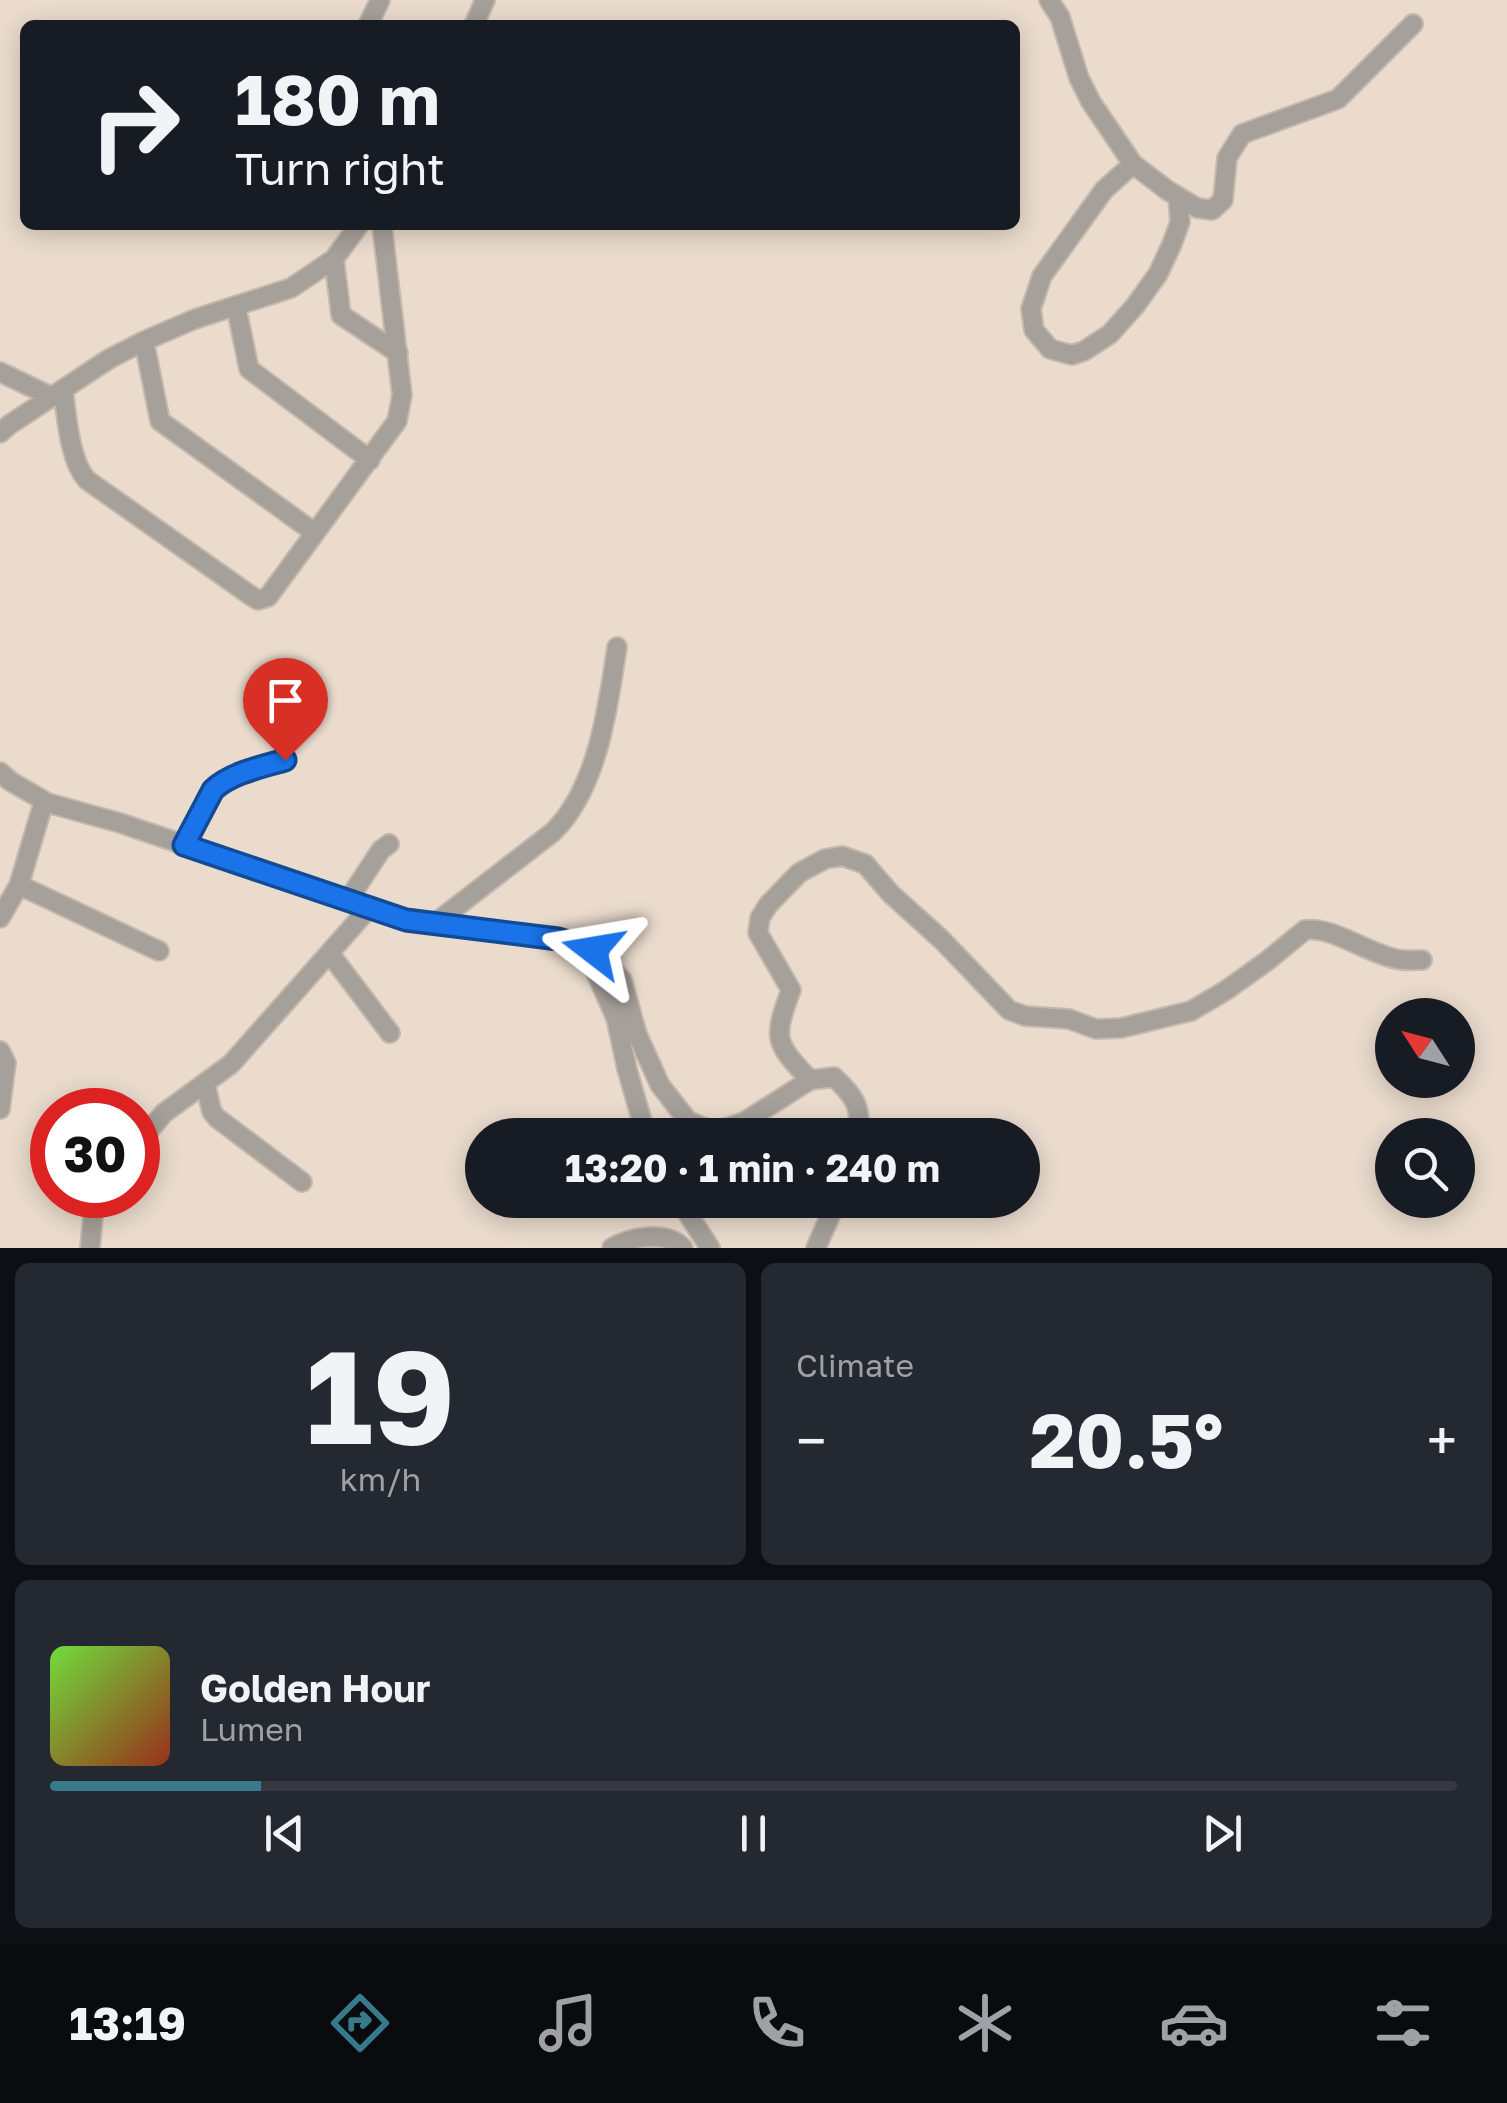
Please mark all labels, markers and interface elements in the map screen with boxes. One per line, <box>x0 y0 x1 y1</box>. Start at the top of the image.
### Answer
text: 180 m <box>235 56 440 140</box>
icon: right <box>70 60 200 190</box>
text: Turn right <box>235 141 445 195</box>
pin <box>243 658 328 761</box>
icon: arrive <box>258 673 313 728</box>
position arrow <box>541 898 645 1002</box>
north arrow <box>1375 998 1475 1098</box>
map controls <box>1375 998 1475 1218</box>
speed limit sign: 30 <box>30 1088 160 1218</box>
button: search <box>1375 1118 1475 1218</box>
text: 13:20 · 1 min · 240 m <box>565 1145 940 1190</box>
text: 19 <box>306 1317 455 1473</box>
text: Climate <box>796 1346 914 1384</box>
text: 20.5° <box>1030 1394 1223 1485</box>
text: − <box>796 1407 826 1473</box>
text: + <box>1427 1407 1457 1473</box>
text: km/h <box>340 1460 421 1498</box>
text: Golden Hour <box>200 1665 431 1710</box>
text: Lumen <box>200 1710 304 1748</box>
icon: previous <box>257 1806 312 1861</box>
icon: pause <box>726 1806 781 1861</box>
icon: next <box>1195 1806 1250 1861</box>
icon: directions <box>325 1988 395 2058</box>
icon: music <box>533 1988 603 2058</box>
icon: phone <box>742 1988 812 2058</box>
icon: climate <box>950 1988 1020 2058</box>
icon: car <box>1159 1988 1229 2058</box>
icon: filters <box>1368 1988 1438 2058</box>
text: 13:19 <box>69 1996 186 2050</box>

